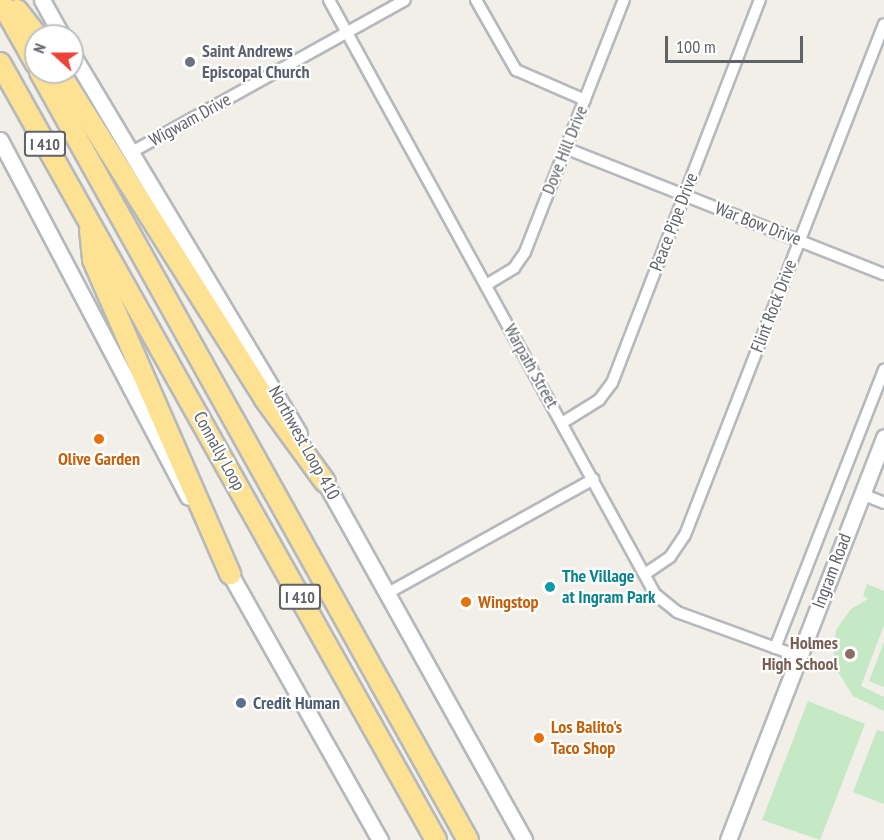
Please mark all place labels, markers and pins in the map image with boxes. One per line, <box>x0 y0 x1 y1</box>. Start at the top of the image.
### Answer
place label: Saint Andrews Episcopal Church <box>202 41 310 84</box>
marker: Saint Andrews Episcopal Church <box>183 55 197 69</box>
marker: Olive Garden <box>92 432 106 446</box>
place label: Olive Garden <box>58 448 140 470</box>
place label: The Village at Ingram Park <box>562 566 655 608</box>
marker: The Village at Ingram Park <box>543 580 557 594</box>
place label: Wingstop <box>478 591 539 613</box>
marker: Wingstop <box>459 595 473 609</box>
place label: Holmes High School <box>762 633 838 676</box>
marker: Holmes High School <box>843 647 857 661</box>
place label: Credit Human <box>253 692 340 714</box>
marker: Credit Human <box>234 696 248 710</box>
place label: Los Balito's Taco Shop <box>551 717 622 760</box>
marker: Los Balito's Taco Shop <box>532 731 546 745</box>

